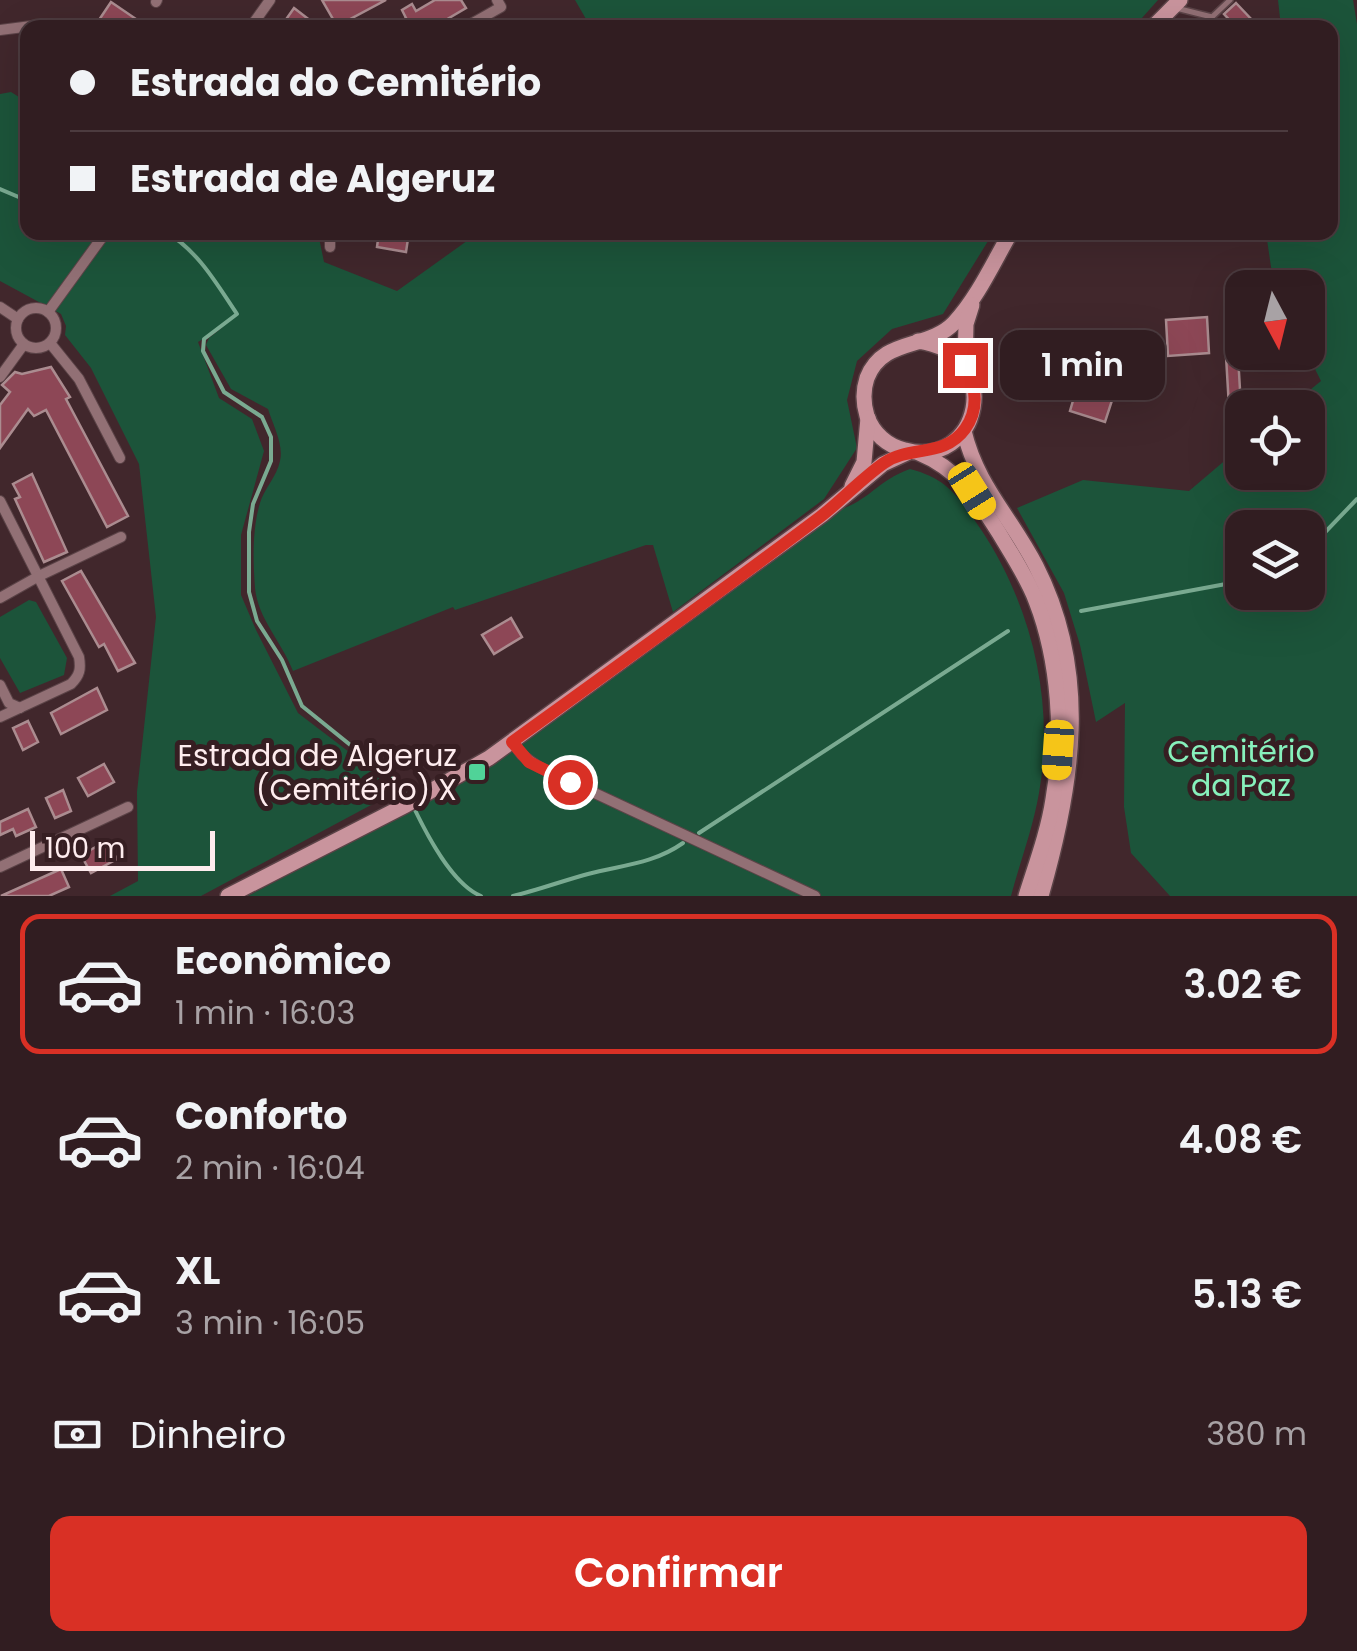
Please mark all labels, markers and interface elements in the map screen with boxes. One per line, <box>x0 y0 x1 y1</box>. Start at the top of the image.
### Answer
text: Estrada do Cemitério <box>130 56 541 109</box>
text: Estrada de Algeruz <box>130 152 495 205</box>
north arrow <box>1225 270 1325 370</box>
map controls <box>1225 270 1325 610</box>
callout: 1 min <box>1000 330 1165 400</box>
text: 1 min <box>1041 342 1124 387</box>
route end <box>943 343 988 388</box>
button: locate <box>1225 390 1325 490</box>
car <box>943 458 1001 524</box>
button: layers <box>1225 510 1325 610</box>
car <box>1041 719 1075 781</box>
park label: Cemitério da Paz <box>1167 730 1315 807</box>
place label: Estrada de Algeruz (Cemitério) X <box>178 734 457 811</box>
route start <box>548 760 593 805</box>
marker: Estrada de Algeruz (Cemitério) X <box>466 761 488 783</box>
scale bar <box>30 826 215 870</box>
text: 100 m <box>45 829 125 868</box>
text: Econômico <box>175 934 391 987</box>
icon: car <box>55 939 145 1029</box>
text: 3.02 € <box>1184 958 1302 1011</box>
text: 1 min · 16:03 <box>175 990 355 1035</box>
text: Conforto <box>175 1089 348 1142</box>
icon: car <box>55 1094 145 1184</box>
text: 4.08 € <box>1179 1113 1302 1166</box>
text: 2 min · 16:04 <box>175 1145 365 1190</box>
text: XL <box>175 1244 220 1297</box>
icon: car <box>55 1249 145 1339</box>
text: 5.13 € <box>1192 1268 1302 1321</box>
text: 3 min · 16:05 <box>175 1300 365 1345</box>
icon: cash <box>50 1407 105 1462</box>
text: Dinheiro <box>130 1408 286 1461</box>
text: 380 m <box>1206 1411 1307 1456</box>
button: Confirmar <box>50 1516 1307 1631</box>

